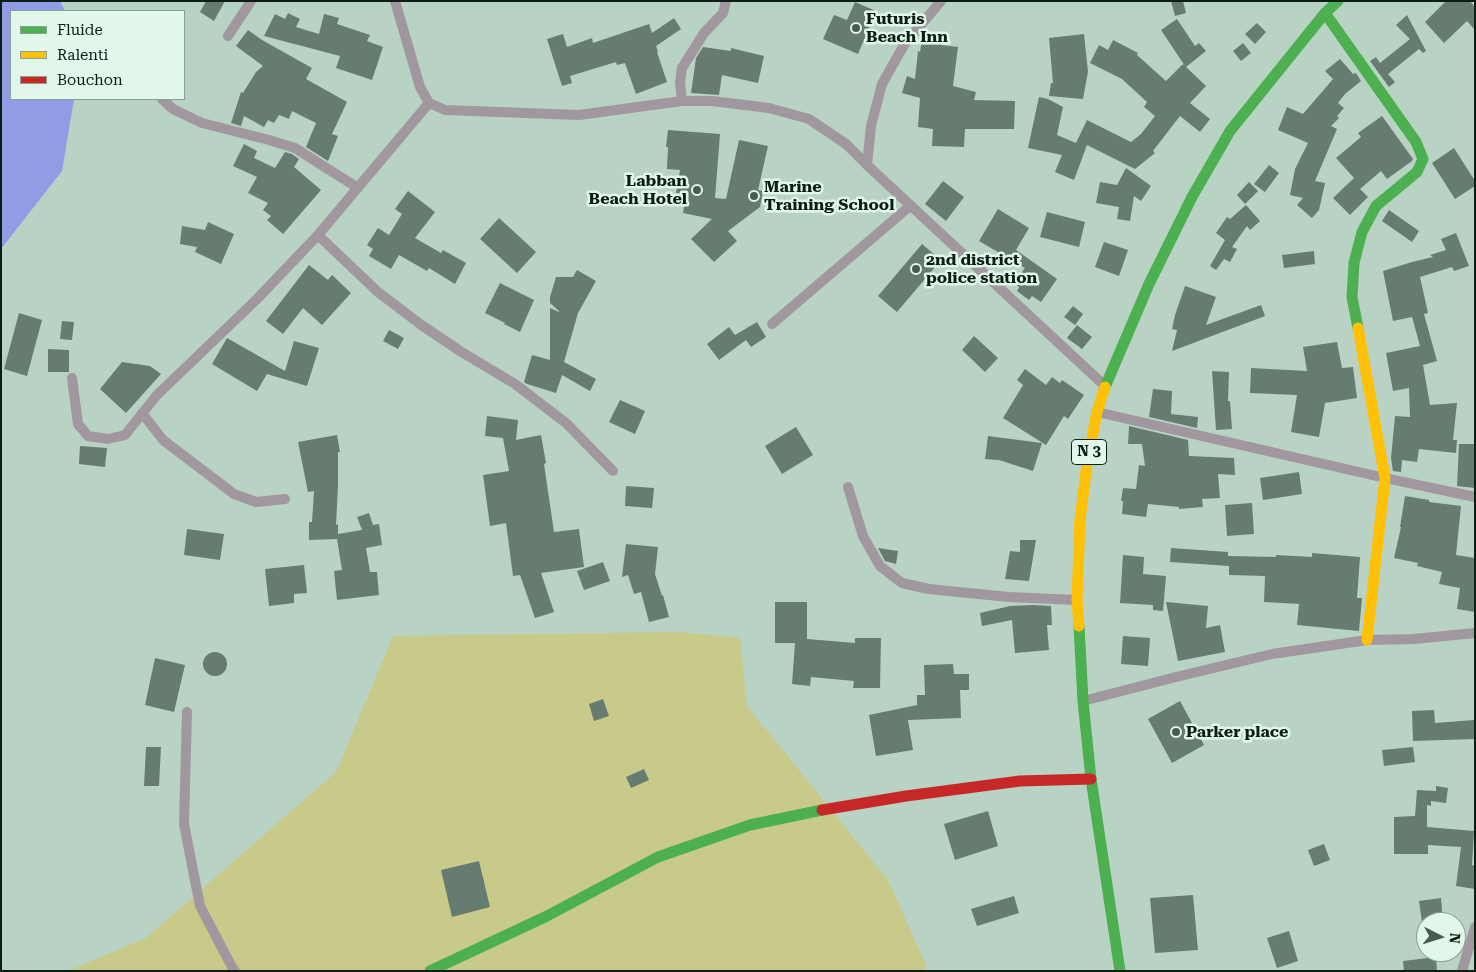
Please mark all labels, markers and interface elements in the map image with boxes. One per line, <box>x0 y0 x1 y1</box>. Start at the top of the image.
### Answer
place label: Futuris Beach Inn <box>866 9 948 47</box>
legend <box>10 10 185 100</box>
text: Fluide <box>57 21 103 39</box>
marker: Futuris Beach Inn <box>850 22 862 34</box>
text: Ralenti <box>57 46 108 64</box>
text: Bouchon <box>57 71 123 89</box>
place label: Labban Beach Hotel <box>589 171 687 209</box>
place label: Marine Training School <box>764 177 894 215</box>
marker: Labban Beach Hotel <box>691 184 703 196</box>
marker: Marine Training School <box>748 190 760 202</box>
place label: 2nd district police station <box>926 250 1037 288</box>
marker: 2nd district police station <box>910 263 922 275</box>
road number: N 3 <box>1072 440 1106 464</box>
place label: Parker place <box>1186 722 1288 742</box>
marker: Parker place <box>1170 726 1182 738</box>
north arrow <box>1416 912 1466 962</box>
text: N <box>1447 932 1463 944</box>

